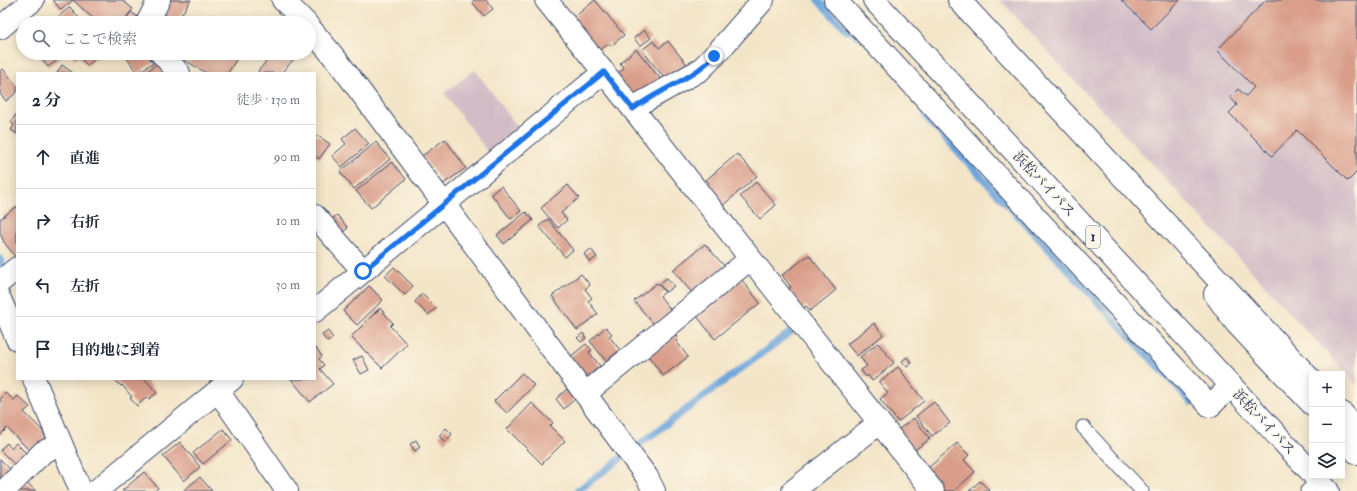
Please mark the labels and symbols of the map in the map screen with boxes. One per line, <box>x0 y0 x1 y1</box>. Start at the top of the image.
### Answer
route end <box>705 47 723 65</box>
street label: 浜松バイパス <box>1009 148 1079 220</box>
road number: 1 <box>1086 226 1100 248</box>
route start <box>354 262 372 280</box>
street label: 浜松バイパス <box>1229 386 1299 458</box>

